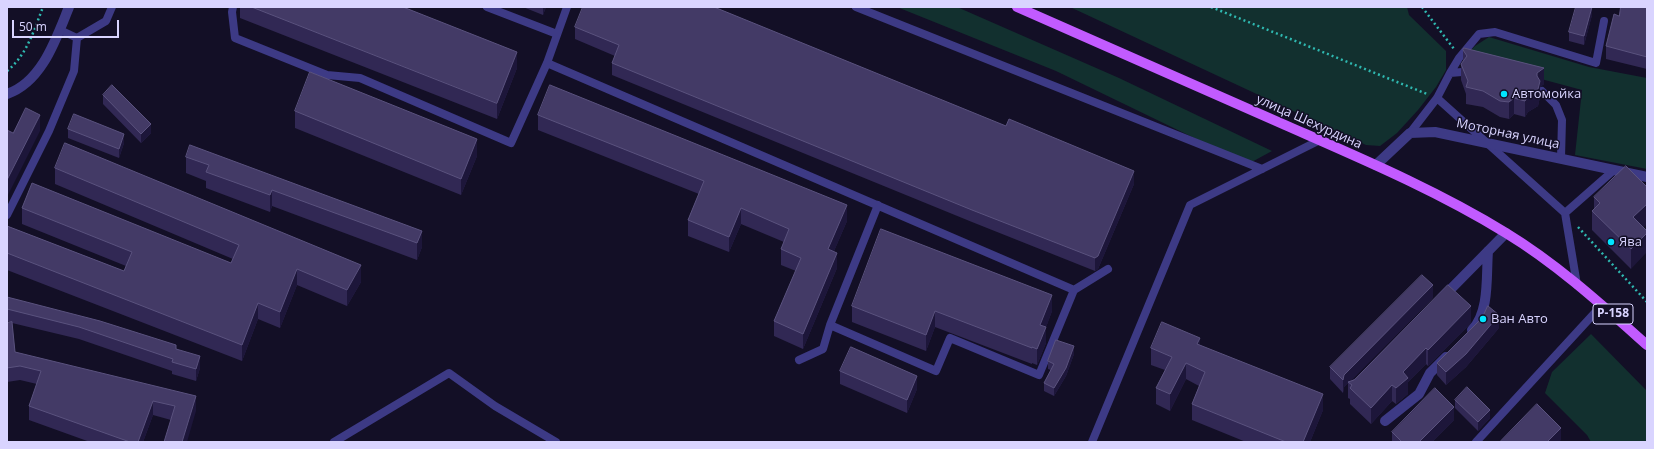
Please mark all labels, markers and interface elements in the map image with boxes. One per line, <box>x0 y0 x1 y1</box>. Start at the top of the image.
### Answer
scale bar <box>14 12 121 38</box>
text: 50 m <box>19 18 47 35</box>
place label: Автомойка <box>1512 86 1581 102</box>
marker: Автомойка <box>1499 89 1509 99</box>
street label: улица Шехурдина <box>1254 92 1364 152</box>
street label: Моторная улица <box>1455 115 1561 153</box>
place label: Ява <box>1619 234 1642 250</box>
marker: Ява <box>1606 237 1616 247</box>
road number: Р-158 <box>1593 304 1633 324</box>
place label: Ван Авто <box>1491 311 1548 327</box>
marker: Ван Авто <box>1478 314 1488 324</box>

